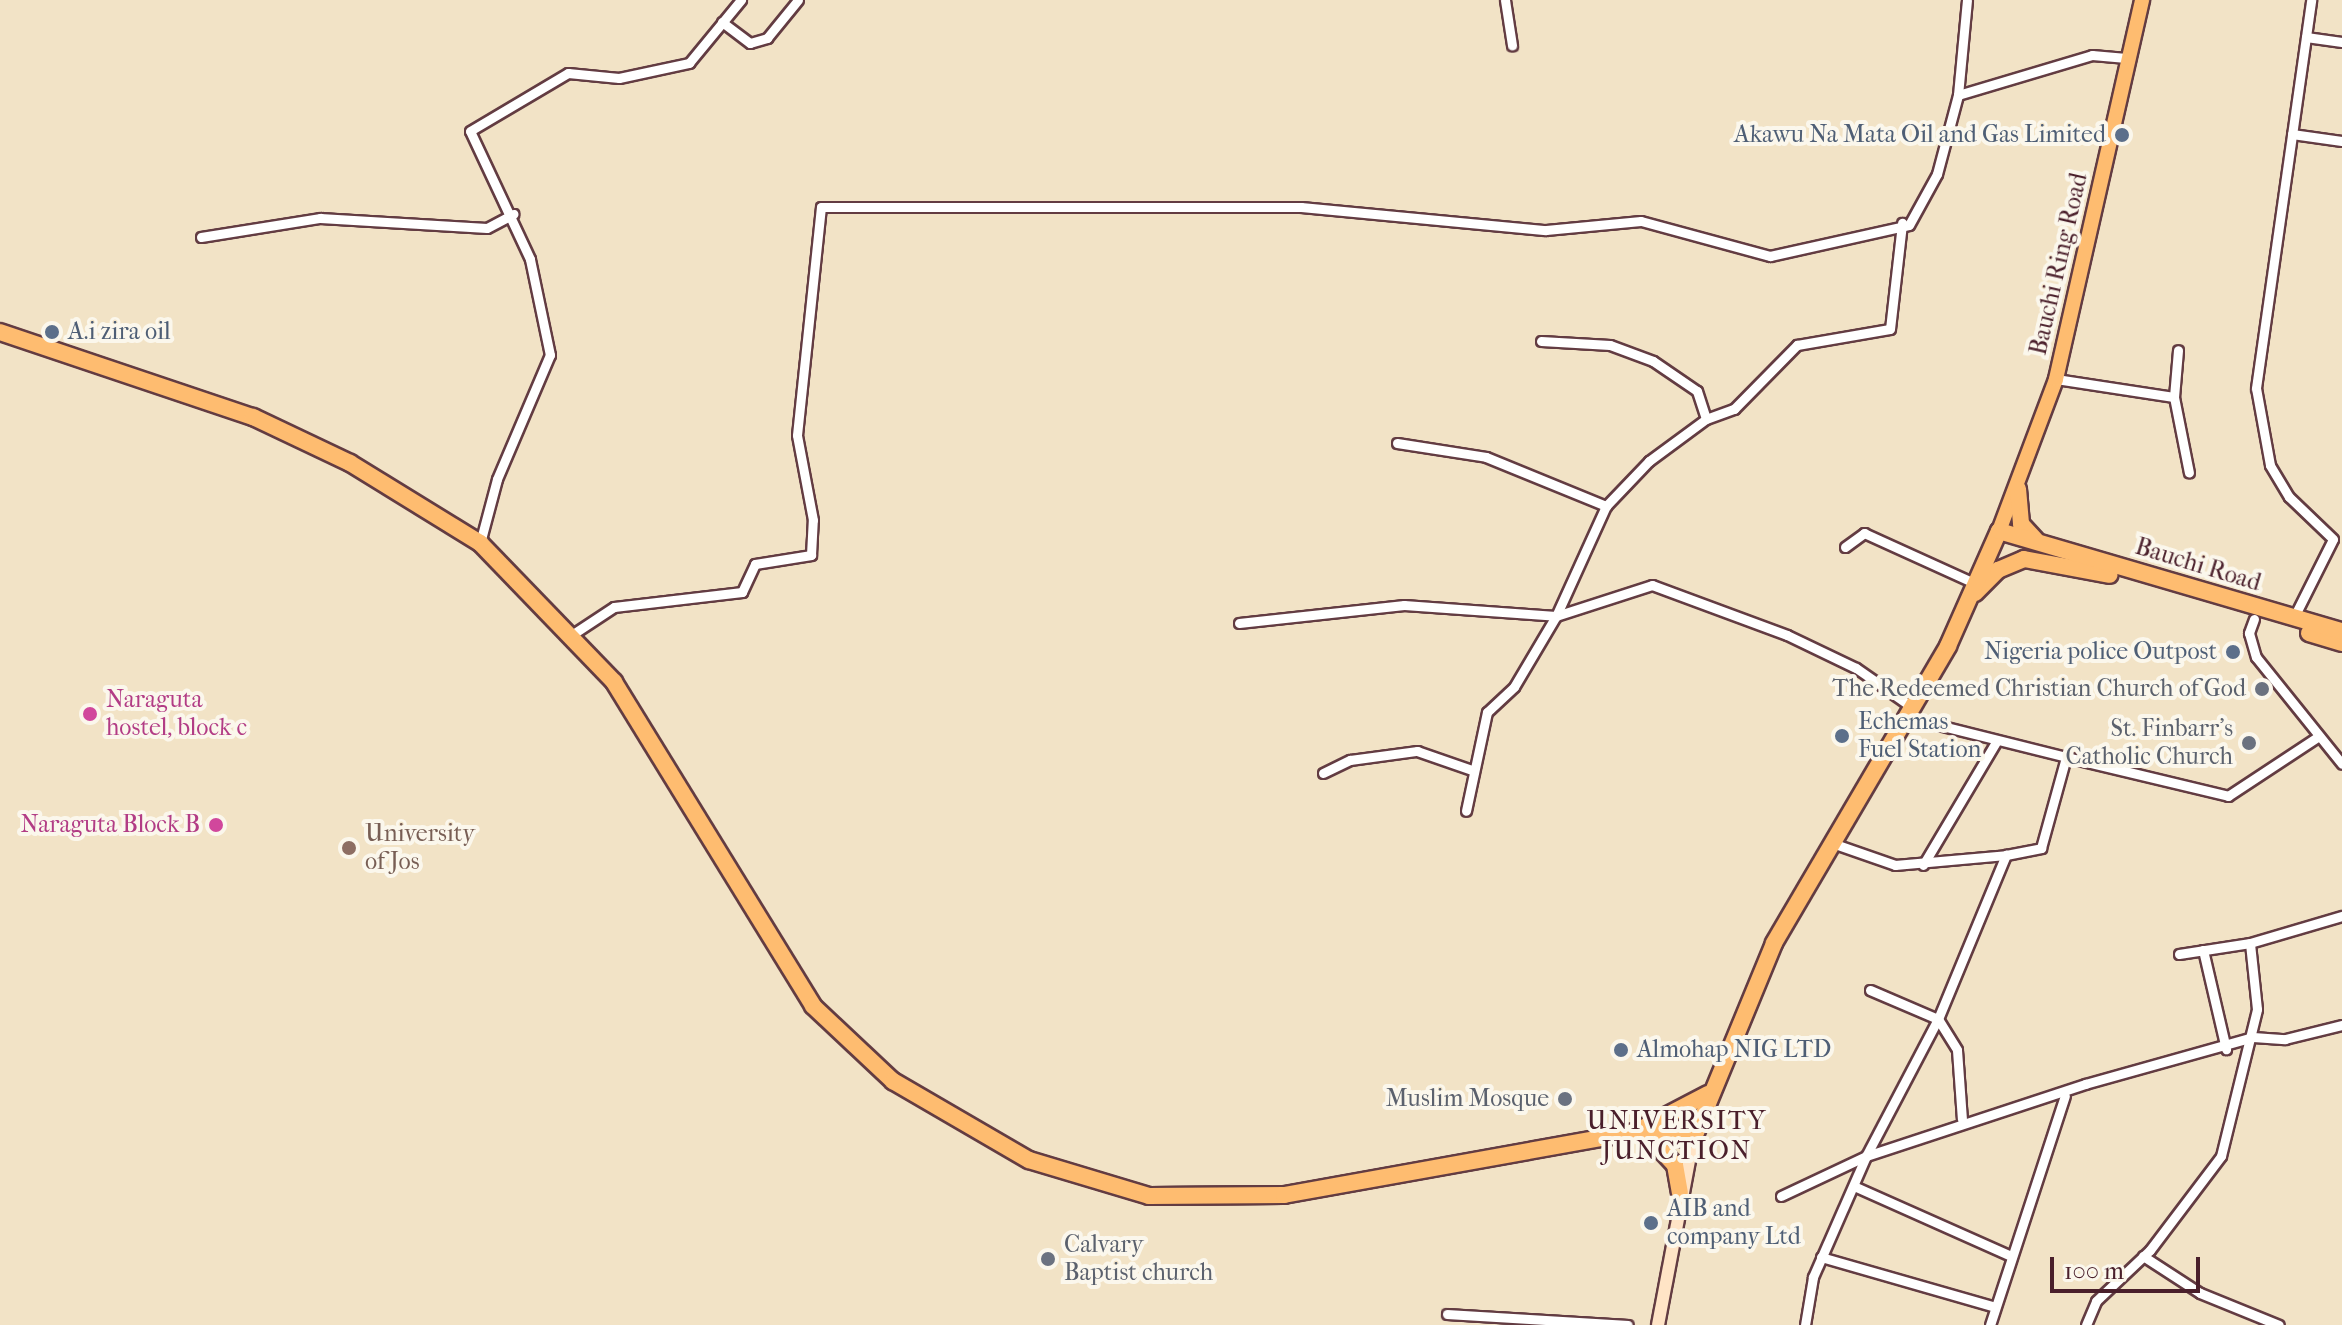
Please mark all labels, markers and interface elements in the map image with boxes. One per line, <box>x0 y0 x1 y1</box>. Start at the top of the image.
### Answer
place label: Akawu Na Mata Oil and Gas Limited <box>1734 121 2106 149</box>
marker: Akawu Na Mata Oil and Gas Limited <box>2113 126 2131 144</box>
street label: Bauchi Ring Road <box>2024 170 2094 358</box>
place label: A.i zira oil <box>68 318 171 346</box>
marker: A.i zira oil <box>43 323 61 341</box>
street label: Bauchi Road <box>2132 532 2264 598</box>
place label: Nigeria police Outpost <box>1984 638 2217 666</box>
marker: Nigeria police Outpost <box>2224 643 2242 661</box>
place label: The Redeemed Christian Church of God <box>1832 675 2246 703</box>
marker: The Redeemed Christian Church of God <box>2253 680 2271 698</box>
place label: Naraguta hostel, block c <box>106 686 247 742</box>
marker: Naraguta hostel, block c <box>81 705 99 723</box>
place label: Echemas Fuel Station <box>1858 708 1981 764</box>
place label: St. Finbarr's Catholic Church <box>2066 715 2233 771</box>
marker: Echemas Fuel Station <box>1833 727 1851 745</box>
marker: St. Finbarr's Catholic Church <box>2240 734 2258 752</box>
place label: Naraguta Block B <box>21 811 200 839</box>
marker: Naraguta Block B <box>207 816 225 834</box>
place label: University of Jos <box>365 820 475 876</box>
marker: University of Jos <box>340 839 358 857</box>
place label: Almohap NIG LTD <box>1637 1036 1831 1064</box>
marker: Almohap NIG LTD <box>1612 1041 1630 1059</box>
place label: Muslim Mosque <box>1386 1085 1549 1113</box>
marker: Muslim Mosque <box>1556 1090 1574 1108</box>
district label: UNIVERSITY JUNCTION <box>1587 1105 1767 1166</box>
place label: AIB and company Ltd <box>1667 1195 1801 1251</box>
marker: AIB and company Ltd <box>1642 1214 1660 1232</box>
place label: Calvary Baptist church <box>1064 1231 1213 1287</box>
scale bar <box>2054 1241 2204 1291</box>
marker: Calvary Baptist church <box>1039 1250 1057 1268</box>
text: 100 m <box>2064 1257 2124 1285</box>

